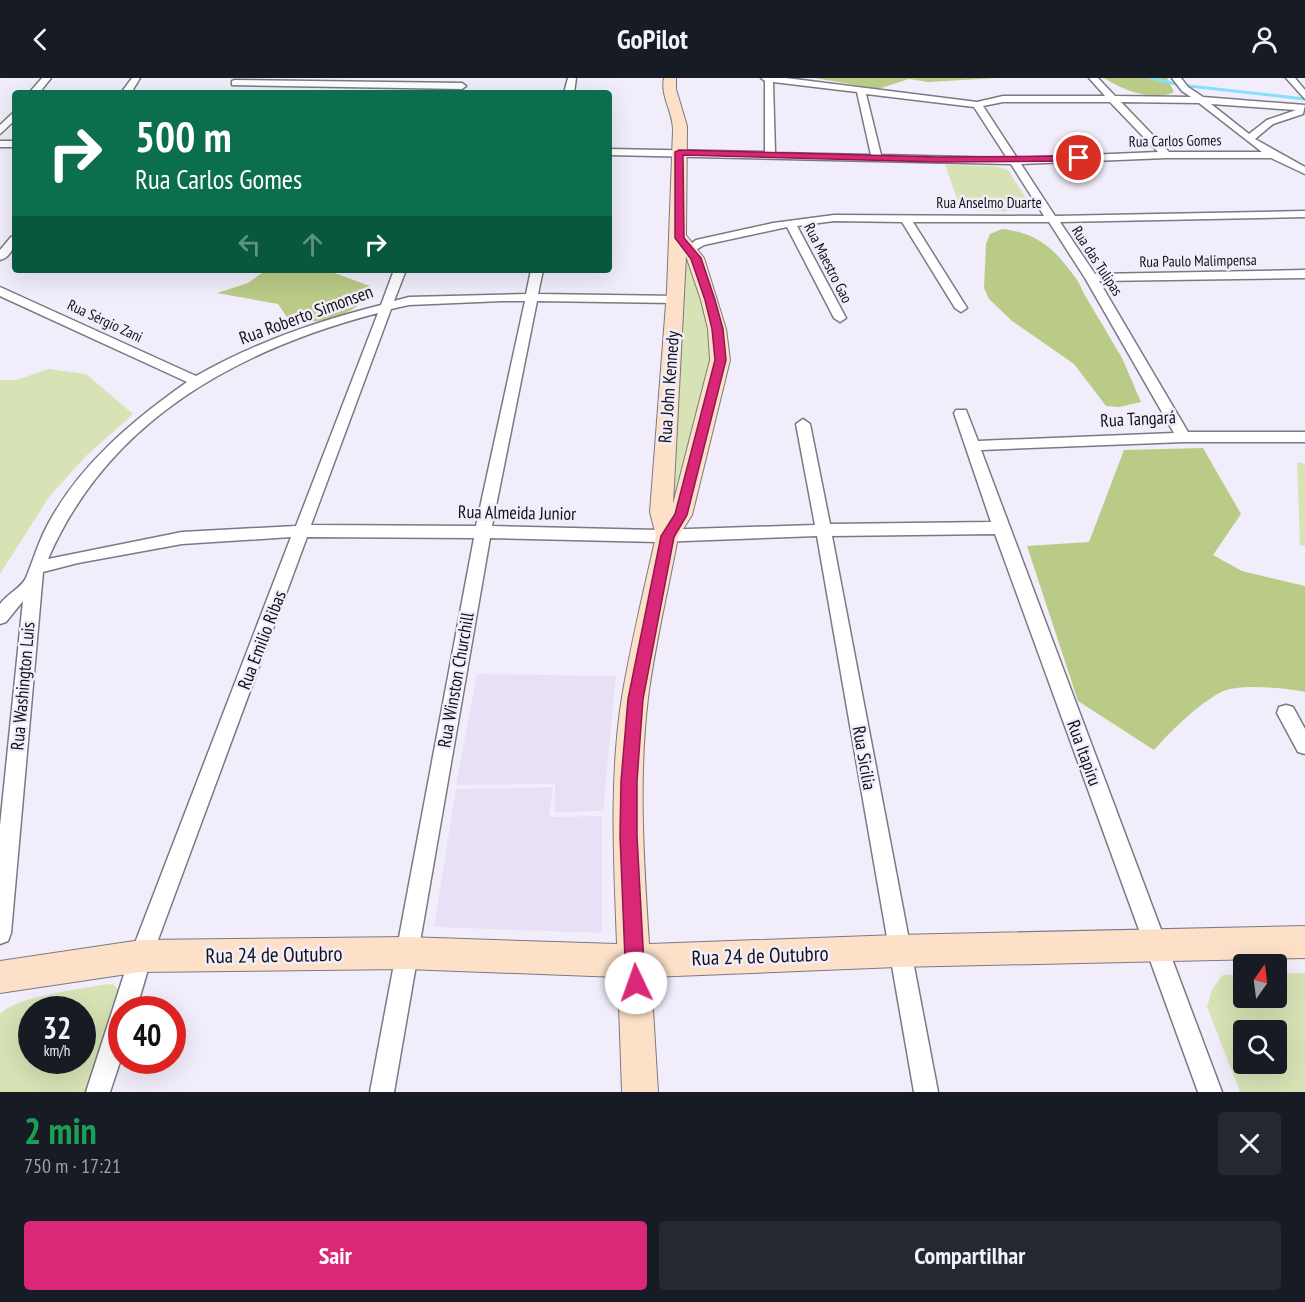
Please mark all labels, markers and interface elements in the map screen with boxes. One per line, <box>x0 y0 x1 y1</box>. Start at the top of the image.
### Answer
text: GoPilot <box>617 22 688 56</box>
icon: back <box>24 23 57 56</box>
icon: person <box>1248 23 1281 56</box>
text: 500 m <box>135 109 232 164</box>
icon: right <box>36 114 114 192</box>
street label: Rua Carlos Gomes <box>1128 130 1222 151</box>
pin <box>1053 132 1104 183</box>
icon: arrive <box>1062 141 1095 174</box>
text: Rua Carlos Gomes <box>135 162 302 196</box>
street label: Rua Anselmo Duarte <box>936 193 1042 212</box>
street label: Rua Maestro Gao <box>800 219 857 306</box>
street label: Rua das Tulipas <box>1068 222 1127 299</box>
icon: left <box>233 228 266 261</box>
icon: ahead <box>296 228 329 261</box>
icon: right <box>359 228 392 261</box>
street label: Rua Paulo Malimpensa <box>1139 250 1257 271</box>
street label: Rua Roberto Simonsen <box>236 280 376 349</box>
street label: Rua Sérgio Zani <box>65 295 146 346</box>
street label: Rua John Kennedy <box>653 330 684 444</box>
street label: Rua Tangará <box>1100 405 1176 432</box>
street label: Rua Almeida Junior <box>458 500 576 525</box>
street label: Rua Emilio Ribas <box>232 587 291 693</box>
street label: Rua Winston Churchill <box>432 610 479 749</box>
street label: Rua Washington Luis <box>5 621 40 751</box>
street label: Rua Itapiru <box>1062 717 1107 789</box>
street label: Rua Sicilia <box>848 724 881 792</box>
street label: Rua 24 de Outubro <box>205 940 343 969</box>
street label: Rua 24 de Outubro <box>691 940 829 971</box>
position arrow <box>604 951 668 1015</box>
north arrow <box>1233 954 1287 1008</box>
map controls <box>1233 954 1287 1074</box>
speed limit sign: 40 <box>108 996 186 1074</box>
text: 32 <box>43 1008 71 1047</box>
button: search <box>1233 1020 1287 1074</box>
text: km/h <box>44 1041 70 1060</box>
text: 2 min <box>24 1107 97 1154</box>
button: close <box>1218 1112 1281 1175</box>
text: 750 m · 17:21 <box>24 1153 121 1179</box>
button: Sair <box>24 1221 647 1290</box>
button: Compartilhar <box>659 1221 1281 1290</box>

